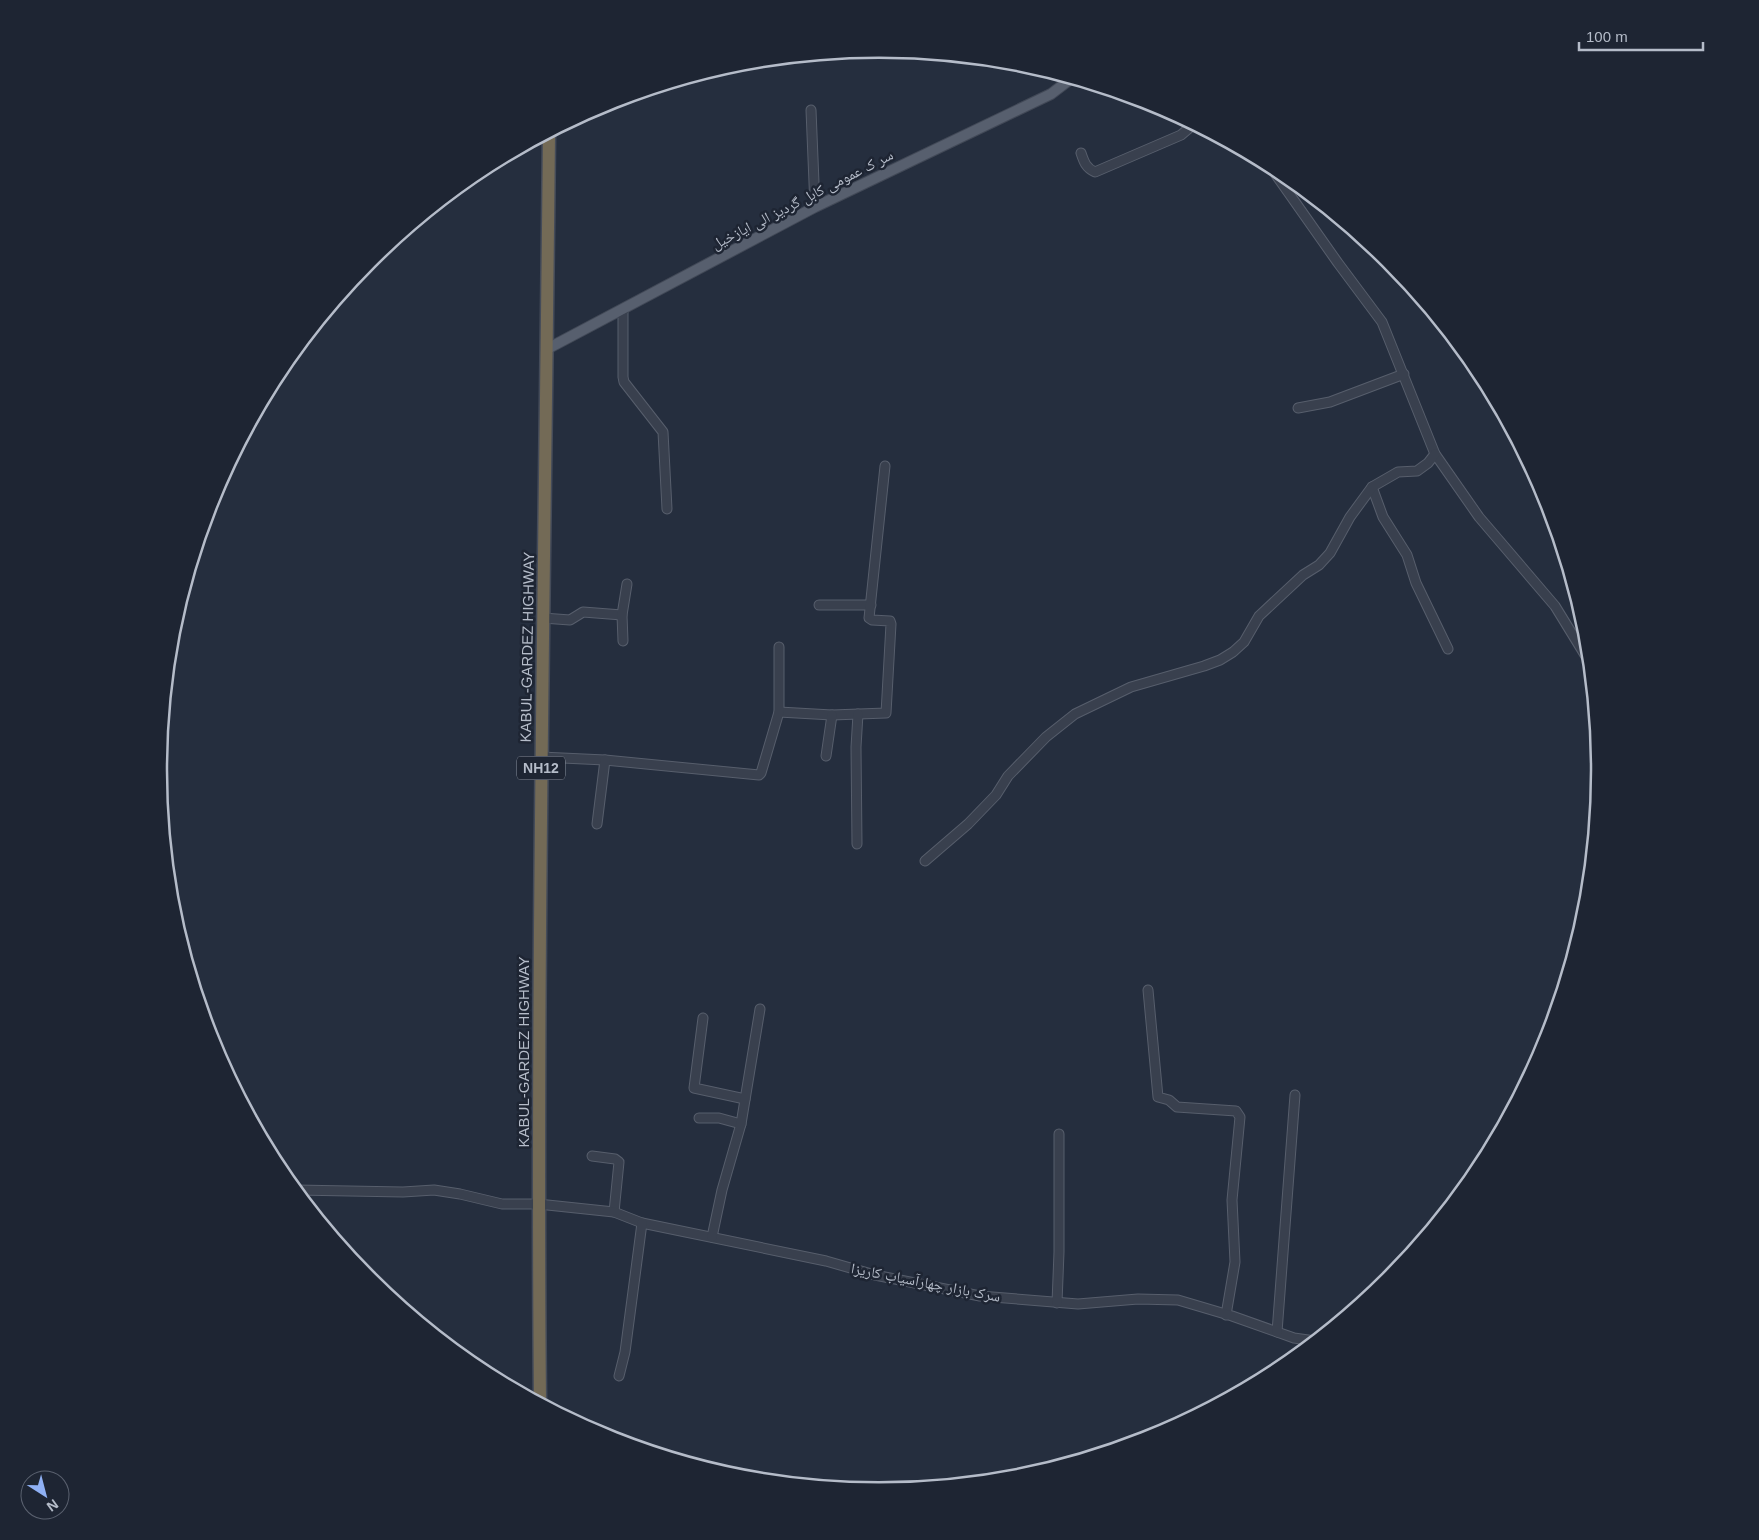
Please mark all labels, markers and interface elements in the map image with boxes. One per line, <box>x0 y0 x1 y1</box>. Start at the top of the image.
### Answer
scale bar <box>1579 20 1703 52</box>
text: 100 m <box>1586 28 1628 45</box>
street label: سر ک عمومی کابل گردیز الی ایازخیل <box>708 146 897 254</box>
street label: KABUL-GARDEZ HIGHWAY <box>517 551 537 743</box>
road number: NH12 <box>517 756 565 780</box>
street label: KABUL-GARDEZ HIGHWAY <box>515 957 532 1147</box>
street label: سرک بازار چهارآسیاب کاریزا <box>850 1259 1002 1306</box>
north arrow <box>20 1470 70 1520</box>
text: N <box>44 1496 61 1515</box>

